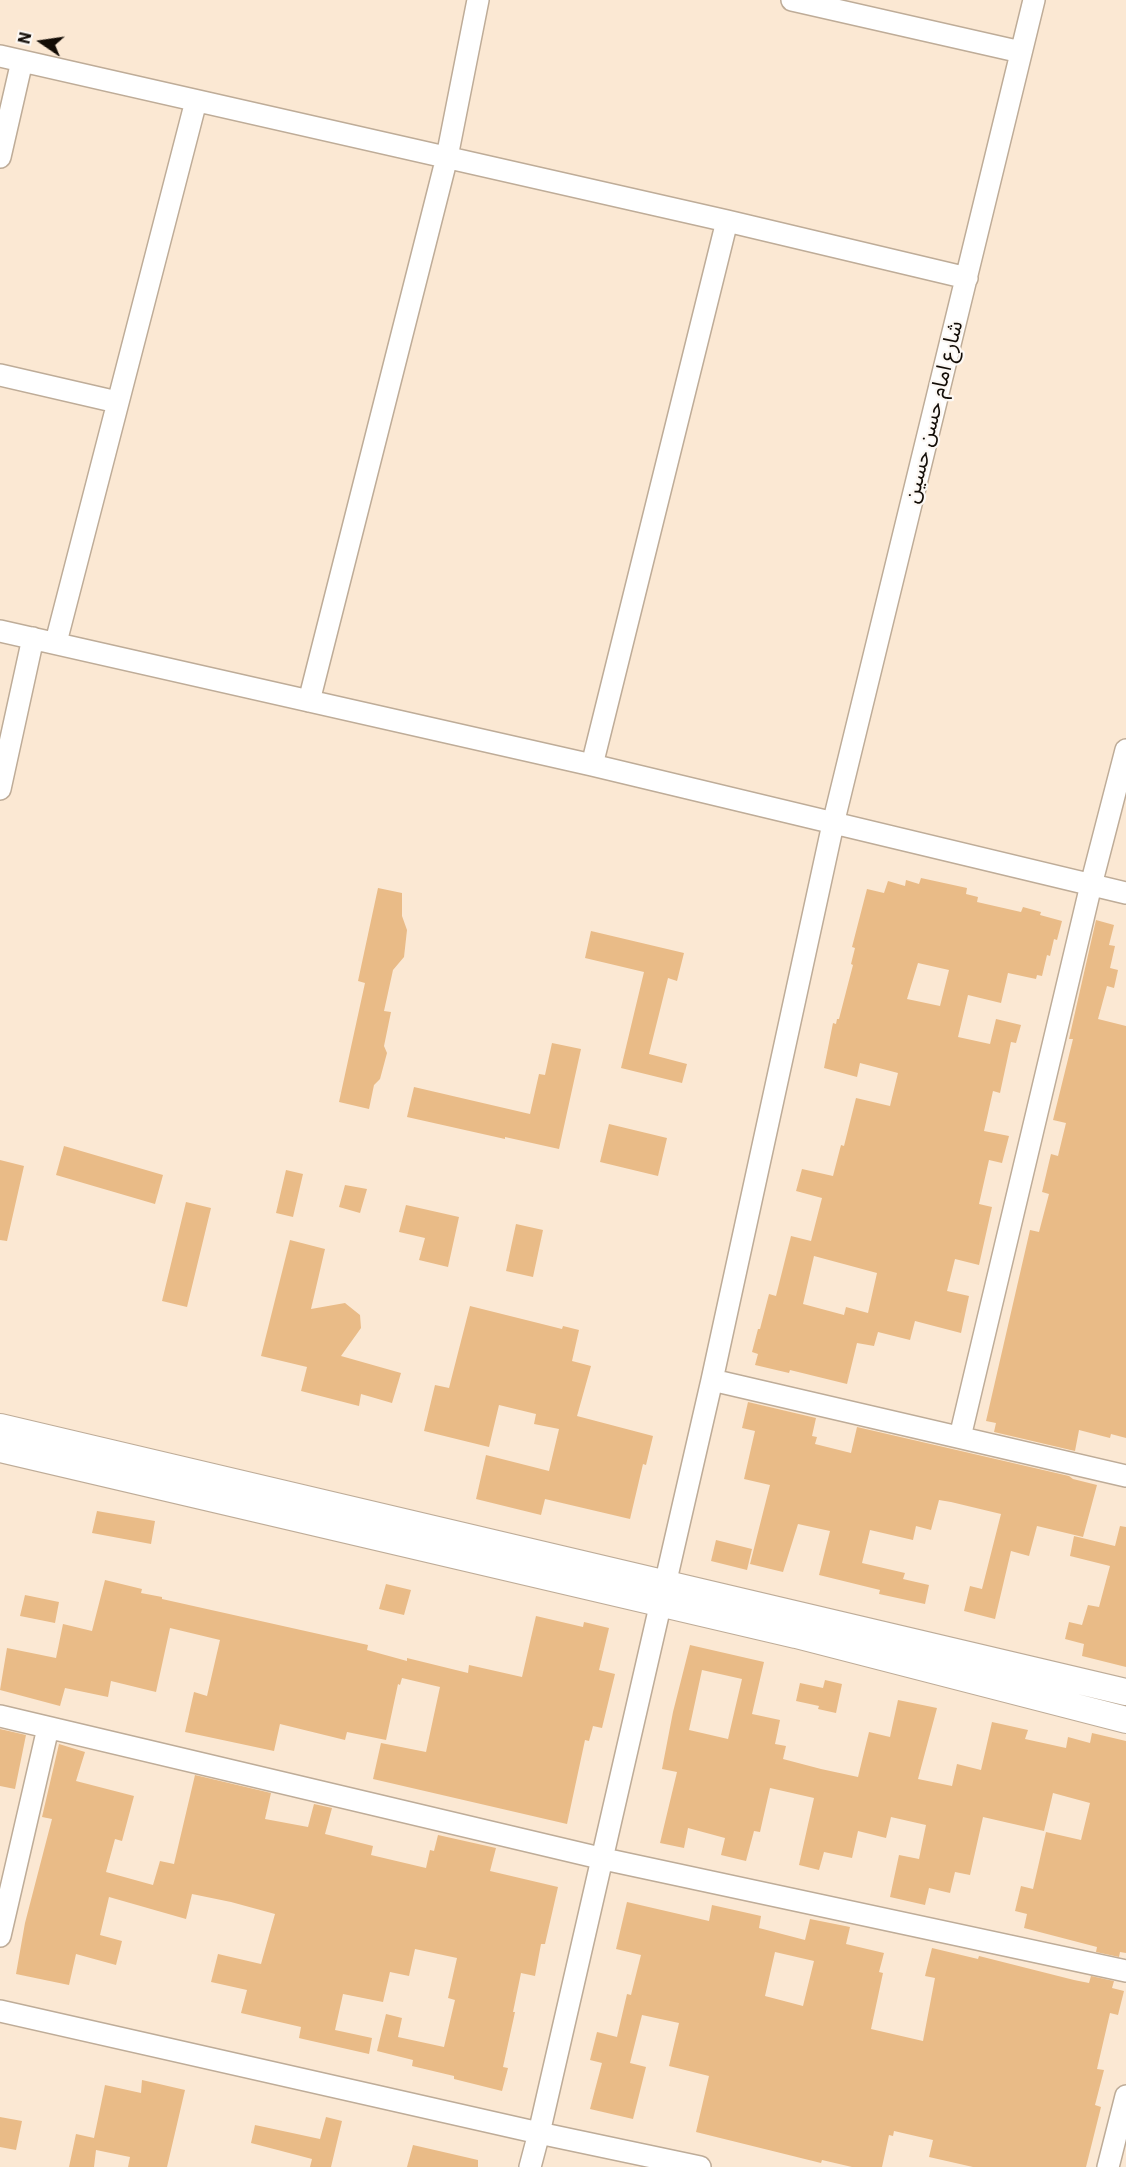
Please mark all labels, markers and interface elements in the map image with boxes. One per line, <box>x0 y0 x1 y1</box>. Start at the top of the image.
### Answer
north arrow <box>12 12 72 72</box>
text: N <box>13 30 36 46</box>
street label: شارع امام حسن حسين <box>899 318 969 506</box>

